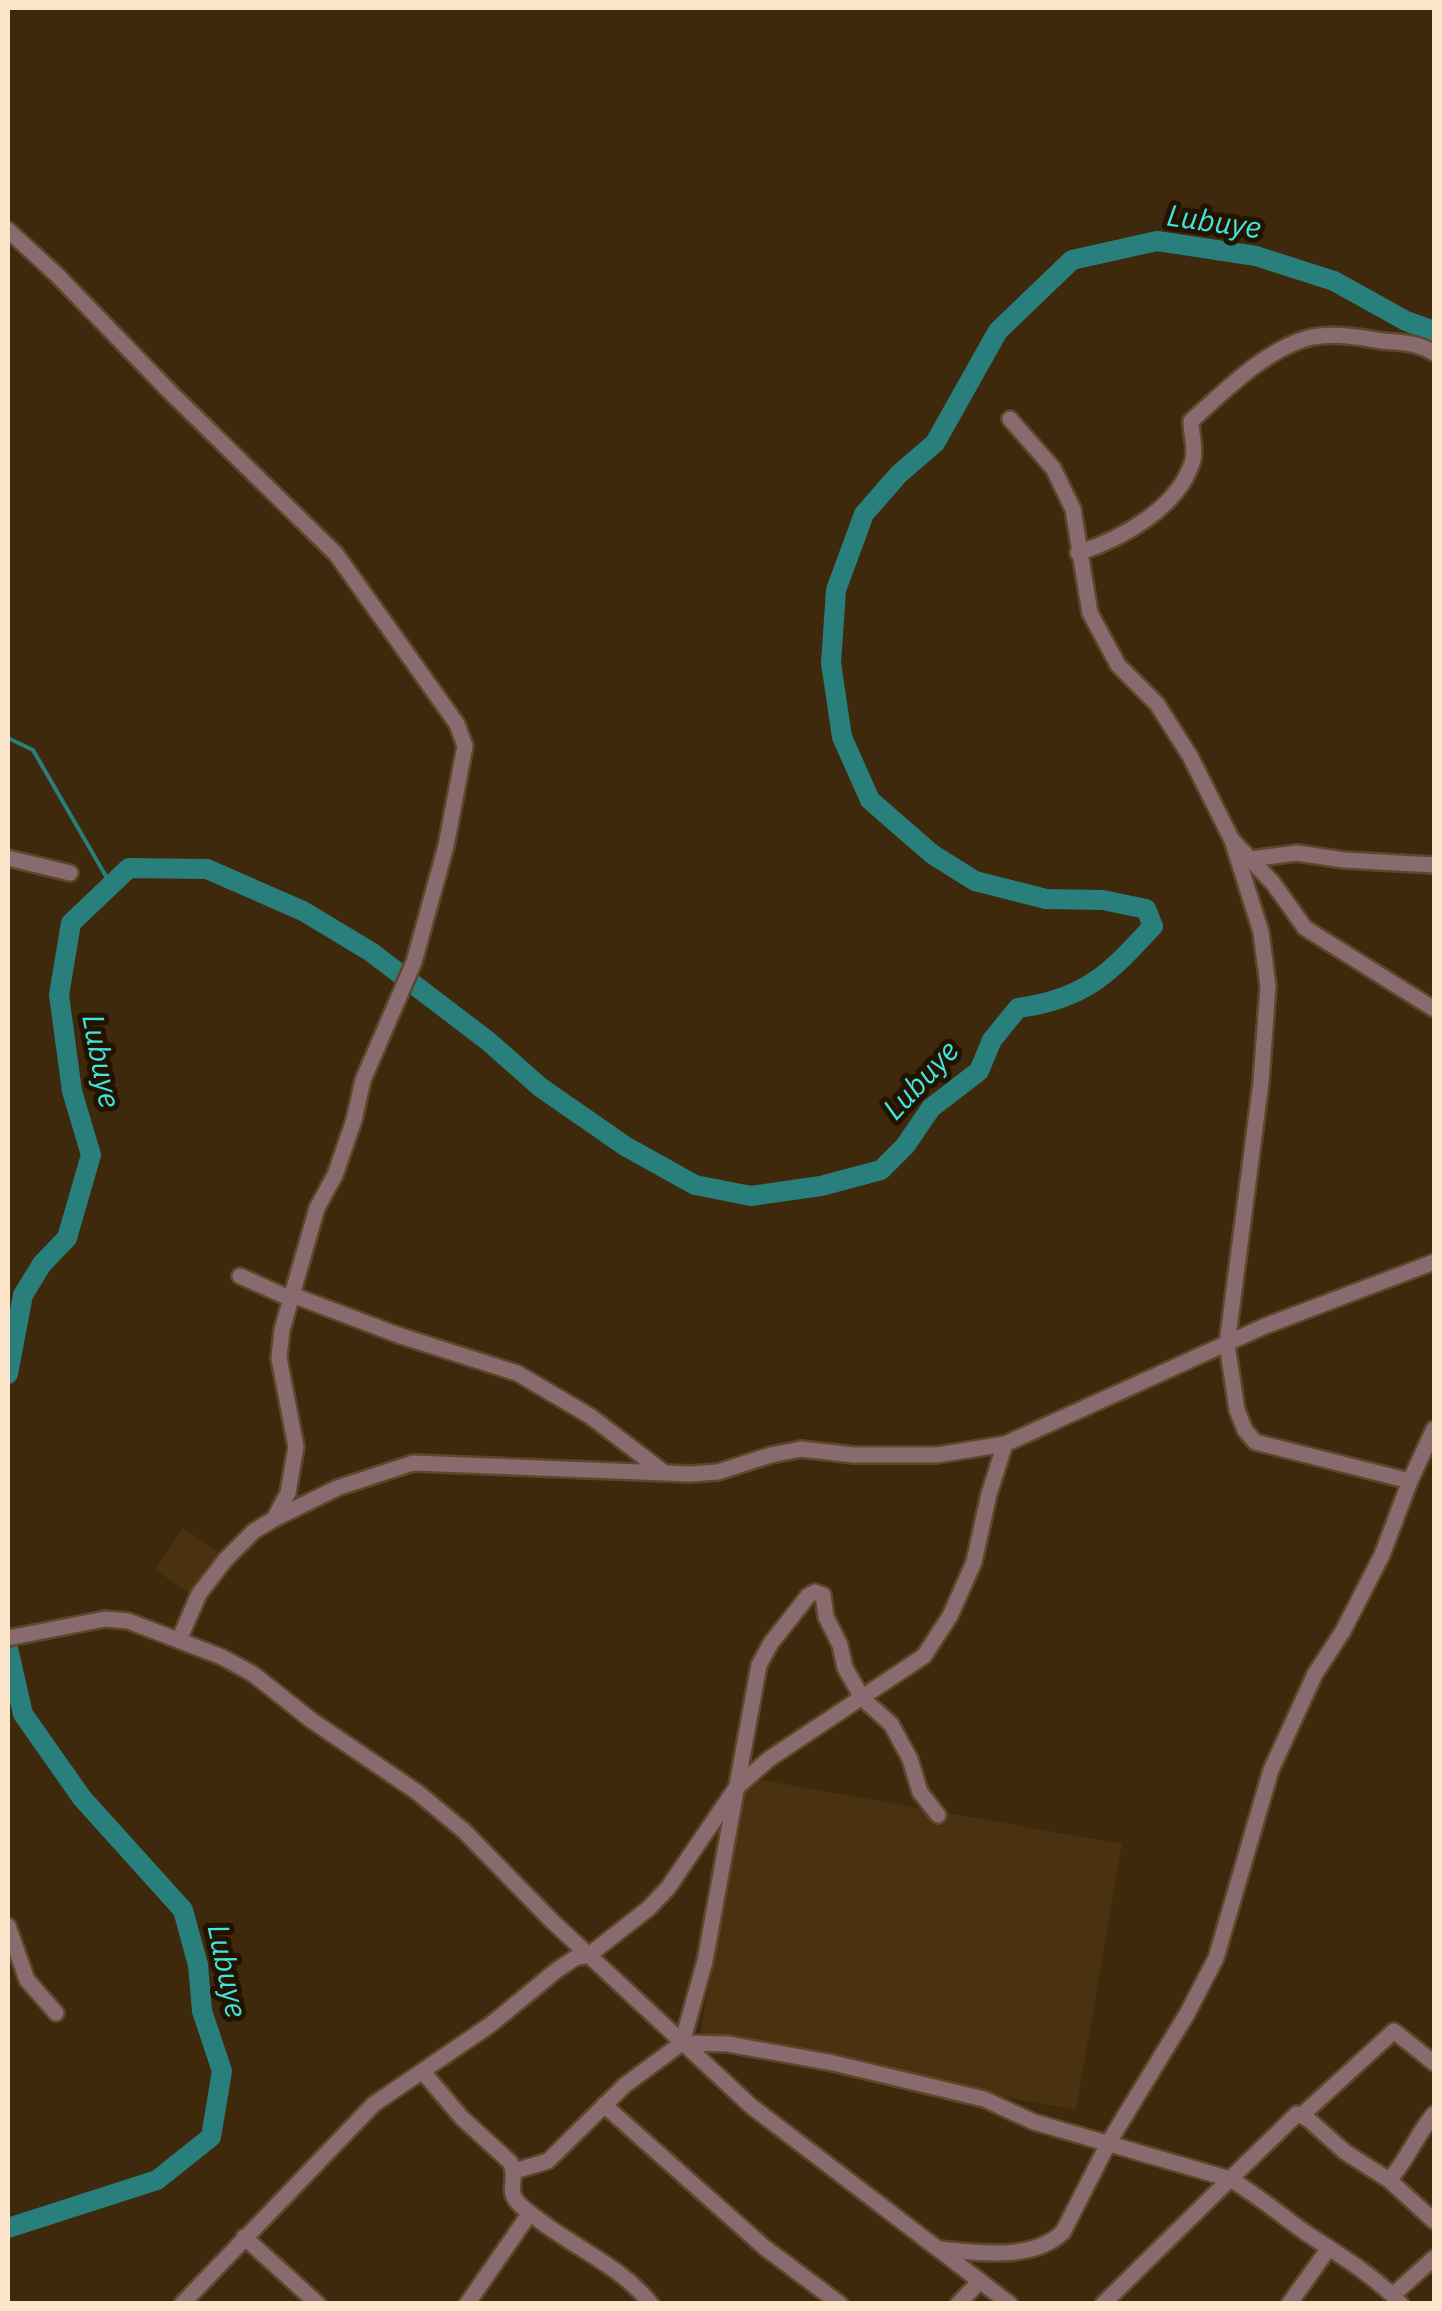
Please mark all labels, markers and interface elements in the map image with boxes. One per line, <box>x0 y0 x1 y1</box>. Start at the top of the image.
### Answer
water label: Lubuye <box>1165 195 1264 246</box>
water label: Lubuye <box>74 1011 131 1111</box>
water label: Lubuye <box>873 1031 966 1127</box>
water label: Lubuye <box>200 1920 257 2021</box>

